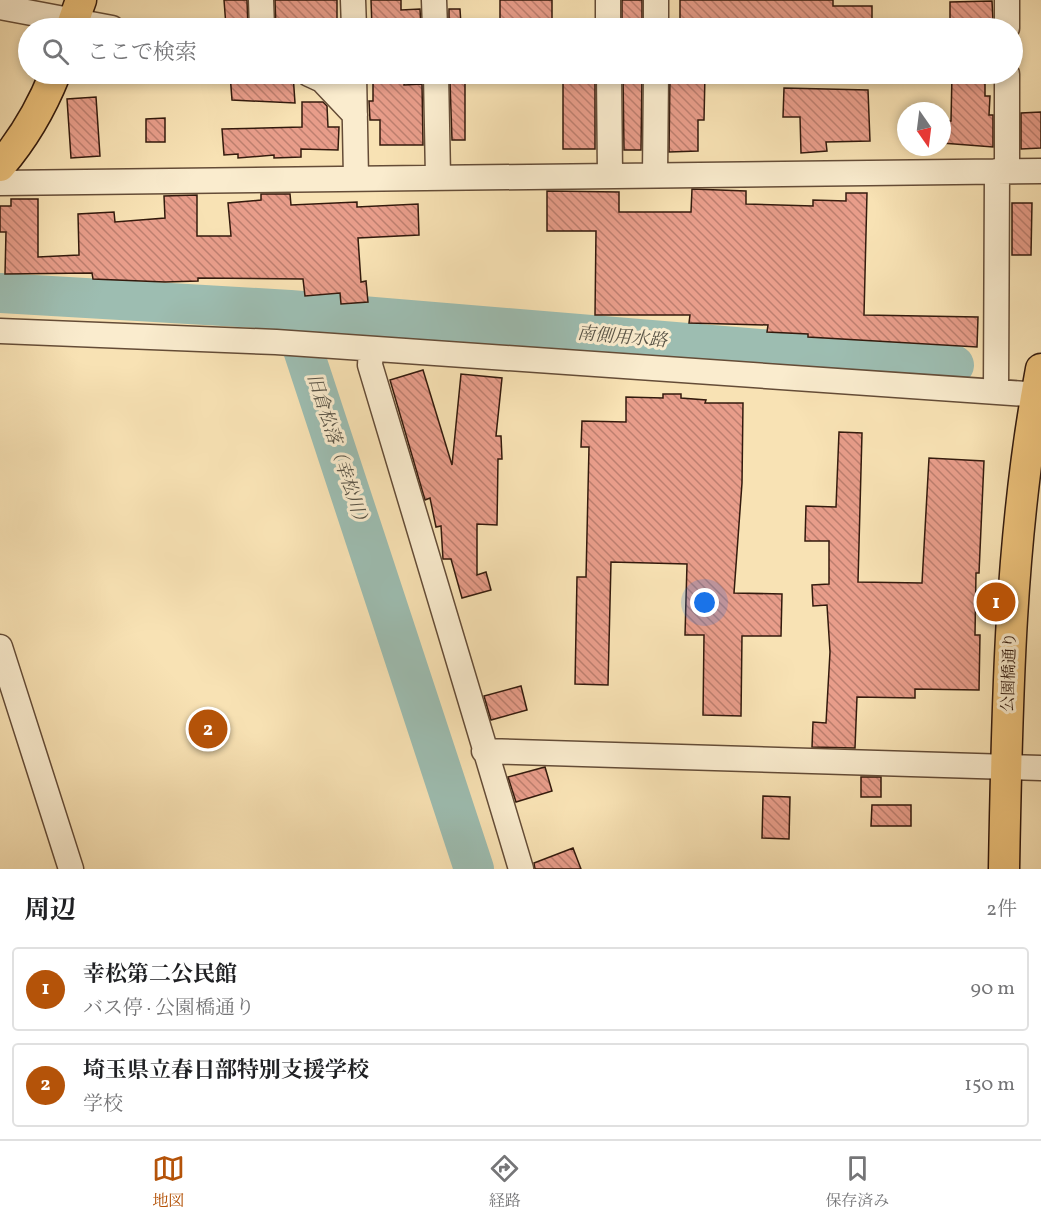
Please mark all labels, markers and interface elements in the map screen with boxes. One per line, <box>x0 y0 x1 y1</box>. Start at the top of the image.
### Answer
search box <box>18 18 1023 84</box>
icon: search <box>39 35 72 68</box>
text: ここで検索 <box>87 38 197 69</box>
north arrow <box>897 102 951 156</box>
water label: 南側用水路 <box>576 322 670 355</box>
water label: 旧倉松落（幸松川） <box>300 371 374 533</box>
pin: 1 <box>976 580 1016 624</box>
your location <box>690 588 719 617</box>
street label: 公園橋通り <box>998 632 1022 712</box>
pin: 2 <box>188 706 228 752</box>
text: 周辺 <box>24 893 76 929</box>
text: 2件 <box>986 896 1017 924</box>
text: 幸松第二公民館 <box>83 960 237 991</box>
text: 1 <box>41 975 50 1003</box>
text: 90 m <box>971 975 1015 1003</box>
text: バス停 · 公園橋通り <box>83 995 255 1023</box>
text: 埼玉県立春日部特別支援学校 <box>83 1056 369 1087</box>
text: 2 <box>40 1071 51 1099</box>
text: 150 m <box>964 1071 1015 1099</box>
text: 学校 <box>83 1091 123 1119</box>
tab: 地図 <box>152 1152 185 1213</box>
tab: 経路 <box>488 1152 521 1213</box>
tab: 保存済み <box>825 1152 889 1213</box>

